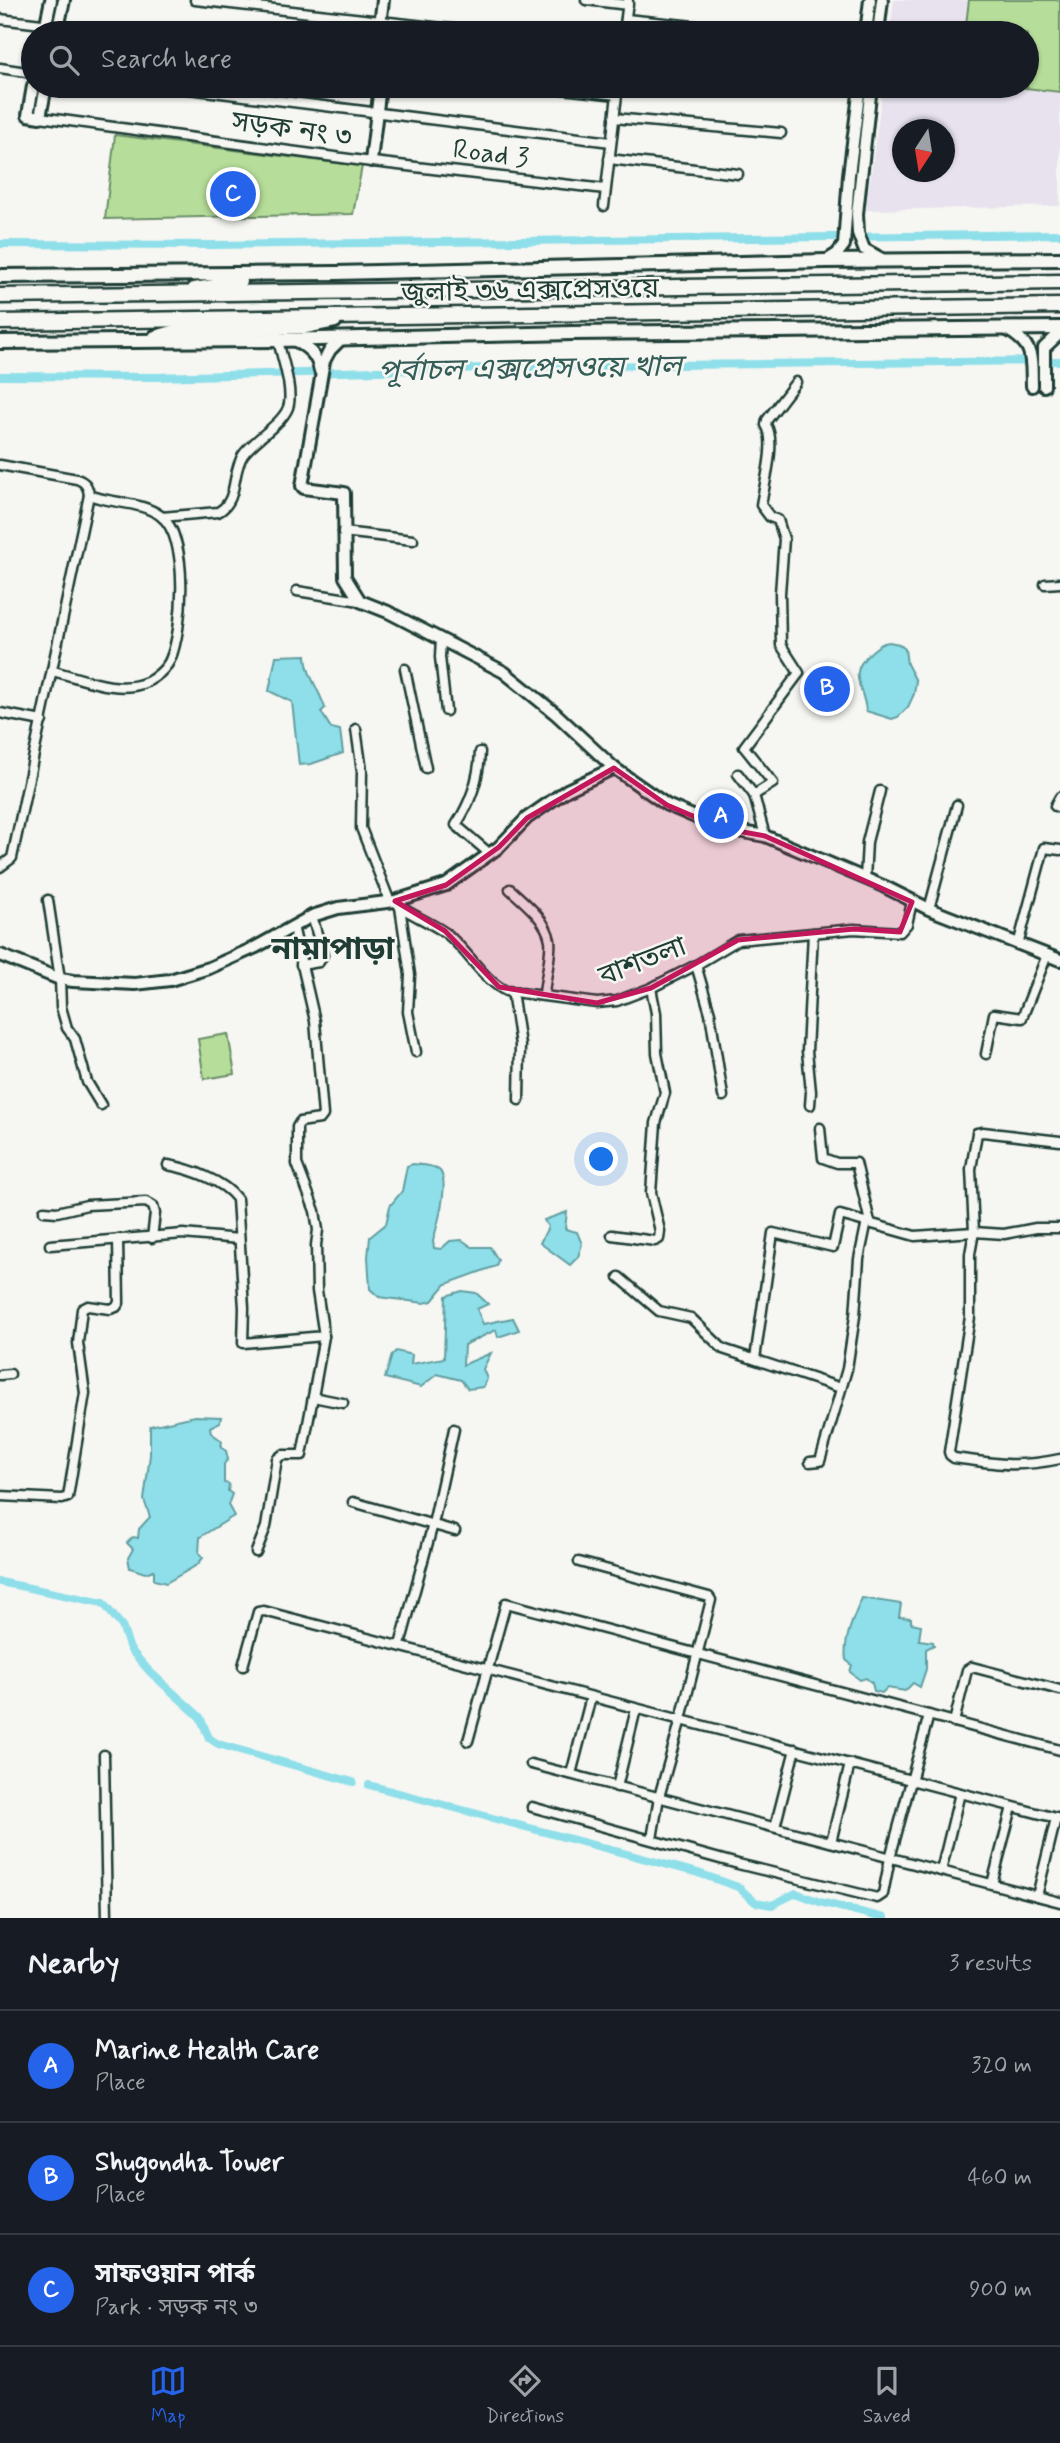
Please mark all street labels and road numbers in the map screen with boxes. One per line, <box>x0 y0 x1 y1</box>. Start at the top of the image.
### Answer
street label: সড়ক নং ৩ <box>228 104 354 157</box>
street label: Road 3 <box>451 131 531 178</box>
street label: জুলাই ৩৬ এক্সপ্রেসওয়ে <box>400 271 660 312</box>
street label: বাশতলা <box>593 929 692 996</box>

